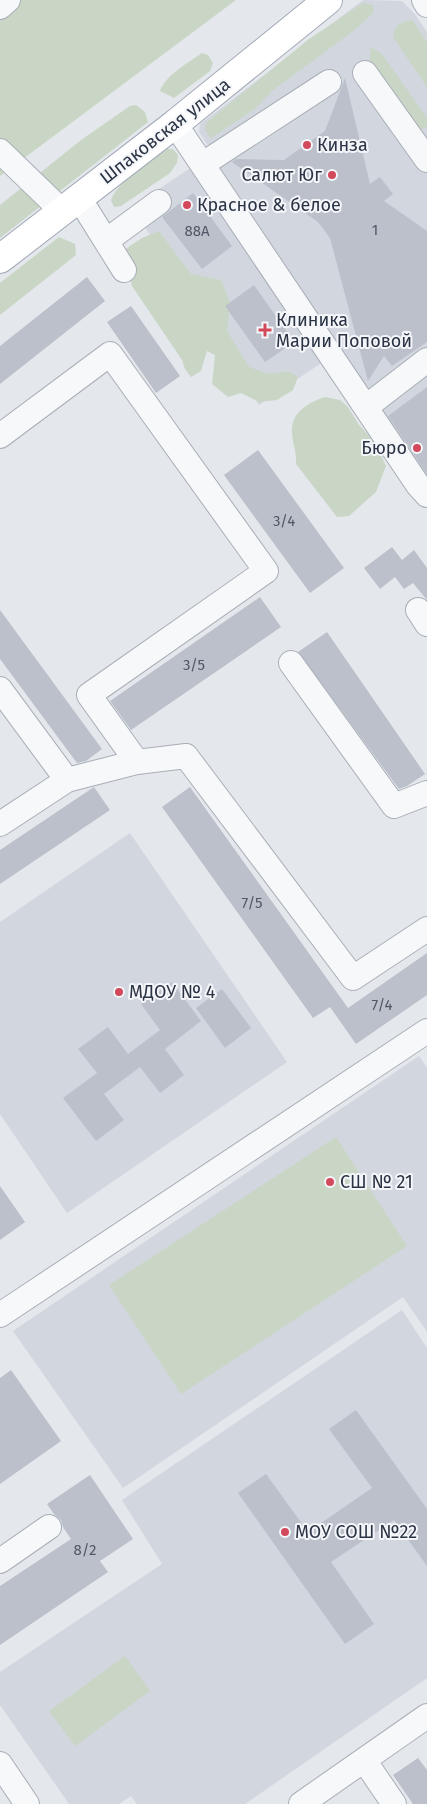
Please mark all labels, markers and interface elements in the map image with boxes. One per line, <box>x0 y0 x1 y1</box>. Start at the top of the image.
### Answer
street label: Шпаковская улица <box>96 73 234 189</box>
place label: Кинза <box>317 134 368 156</box>
marker: Кинза <box>301 139 313 151</box>
place label: Салют Юг <box>241 164 322 186</box>
marker: Салют Юг <box>326 169 338 181</box>
place label: Красное & белое <box>197 194 341 216</box>
marker: Красное & белое <box>181 199 193 211</box>
house number: 1 <box>372 221 378 239</box>
house number: 88А <box>184 222 210 240</box>
place label: Клиника Марии Поповой <box>276 309 412 352</box>
marker: Клиника Марии Поповой <box>258 323 272 337</box>
place label: Бюро <box>361 437 407 459</box>
marker: Бюро <box>411 442 423 454</box>
house number: 3/4 <box>273 512 295 530</box>
house number: 3/5 <box>183 656 205 674</box>
house number: 7/5 <box>241 894 263 912</box>
place label: МДОУ № 4 <box>129 981 216 1003</box>
marker: МДОУ № 4 <box>113 986 125 998</box>
house number: 7/4 <box>371 996 393 1014</box>
place label: СШ № 21 <box>340 1171 413 1193</box>
marker: СШ № 21 <box>324 1176 336 1188</box>
place label: МОУ СОШ №22 <box>295 1521 417 1543</box>
marker: МОУ СОШ №22 <box>279 1526 291 1538</box>
house number: 8/2 <box>74 1541 96 1559</box>

